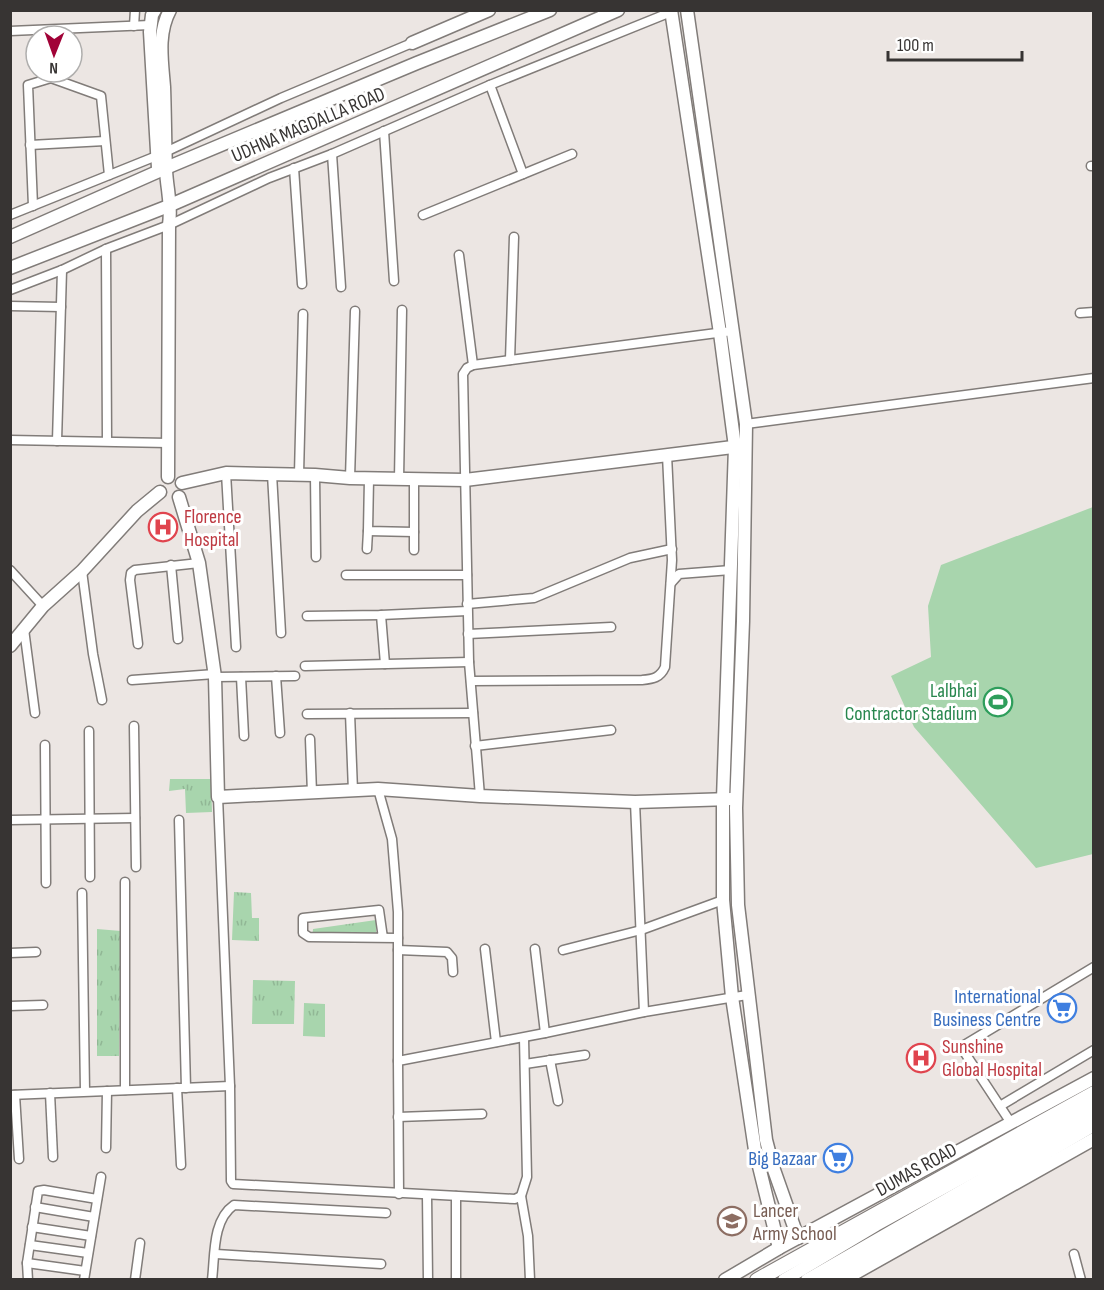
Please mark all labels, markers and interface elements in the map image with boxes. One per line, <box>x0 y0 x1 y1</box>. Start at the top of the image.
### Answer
north arrow <box>24 24 84 84</box>
scale bar <box>888 24 1022 62</box>
text: 100 m <box>897 35 934 56</box>
text: N <box>49 58 58 77</box>
street label: UDHNA MAGDALLA ROAD <box>228 82 389 168</box>
place label: Florence Hospital <box>184 505 242 552</box>
hospital icon: Florence Hospital <box>147 511 179 543</box>
place label: Lalbhai Contractor Stadium <box>845 679 977 726</box>
sports icon: Lalbhai Contractor Stadium <box>982 686 1014 718</box>
place label: International Business Centre <box>933 985 1041 1032</box>
supermarket icon: International Business Centre <box>1046 992 1078 1024</box>
place label: Sunshine Global Hospital <box>942 1035 1042 1082</box>
hospital icon: Sunshine Global Hospital <box>905 1042 937 1074</box>
street label: DUMAS ROAD <box>872 1138 961 1202</box>
supermarket icon: Big Bazaar <box>822 1142 854 1174</box>
place label: Big Bazaar <box>748 1147 817 1171</box>
place label: Lancer Army School <box>752 1199 837 1246</box>
school or university icon: Lancer Army School <box>716 1205 748 1237</box>

